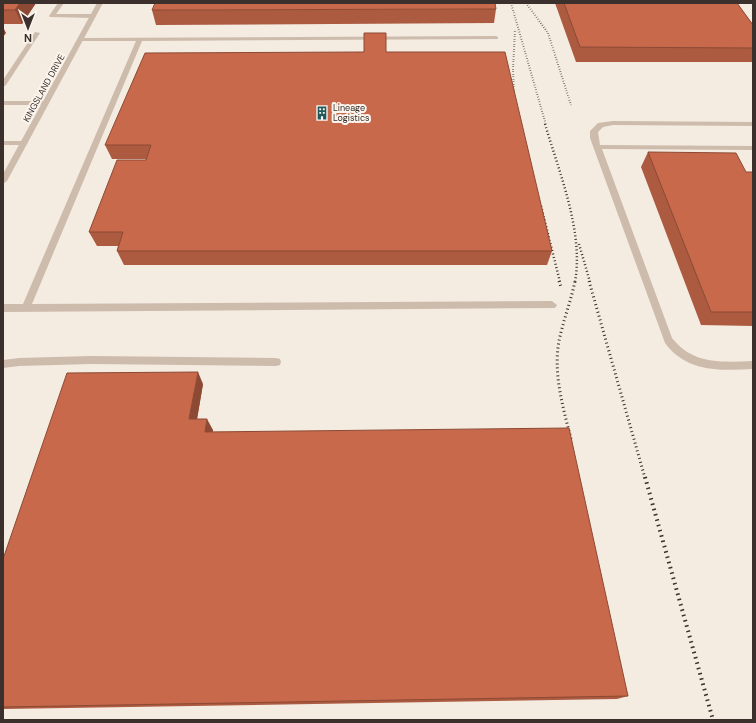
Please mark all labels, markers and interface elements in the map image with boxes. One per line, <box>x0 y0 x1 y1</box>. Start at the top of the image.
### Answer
north arrow <box>8 8 48 48</box>
text: N <box>24 31 32 45</box>
street label: KINGSLAND DRIVE <box>20 52 68 124</box>
place label: Lineage Logistics <box>333 102 370 124</box>
building icon: Lineage Logistics <box>314 105 330 121</box>

